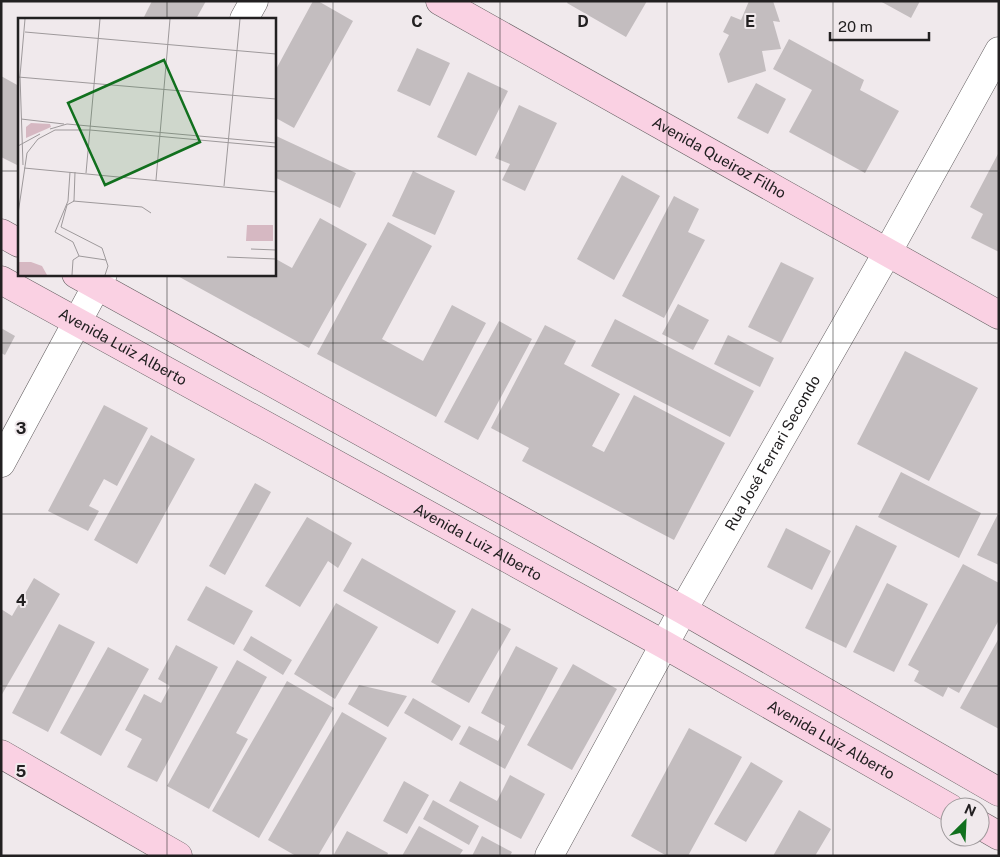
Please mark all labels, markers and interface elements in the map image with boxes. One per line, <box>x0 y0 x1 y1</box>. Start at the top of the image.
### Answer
scale bar <box>830 10 929 42</box>
text: C <box>411 12 423 31</box>
text: D <box>577 12 589 31</box>
text: E <box>745 12 755 31</box>
inset map <box>18 18 275 275</box>
text: 20 m <box>838 18 873 35</box>
street label: Avenida Queiroz Filho <box>649 113 789 202</box>
street label: Avenida Luiz Alberto <box>56 305 190 389</box>
street label: Rua José Ferrari Secondo <box>721 372 823 533</box>
text: 3 <box>16 419 26 438</box>
street label: Avenida Luiz Alberto <box>411 500 545 584</box>
text: 4 <box>16 591 27 610</box>
street label: Avenida Luiz Alberto <box>765 697 898 783</box>
text: 5 <box>16 762 27 781</box>
north arrow <box>940 797 990 847</box>
text: N <box>962 801 979 820</box>

